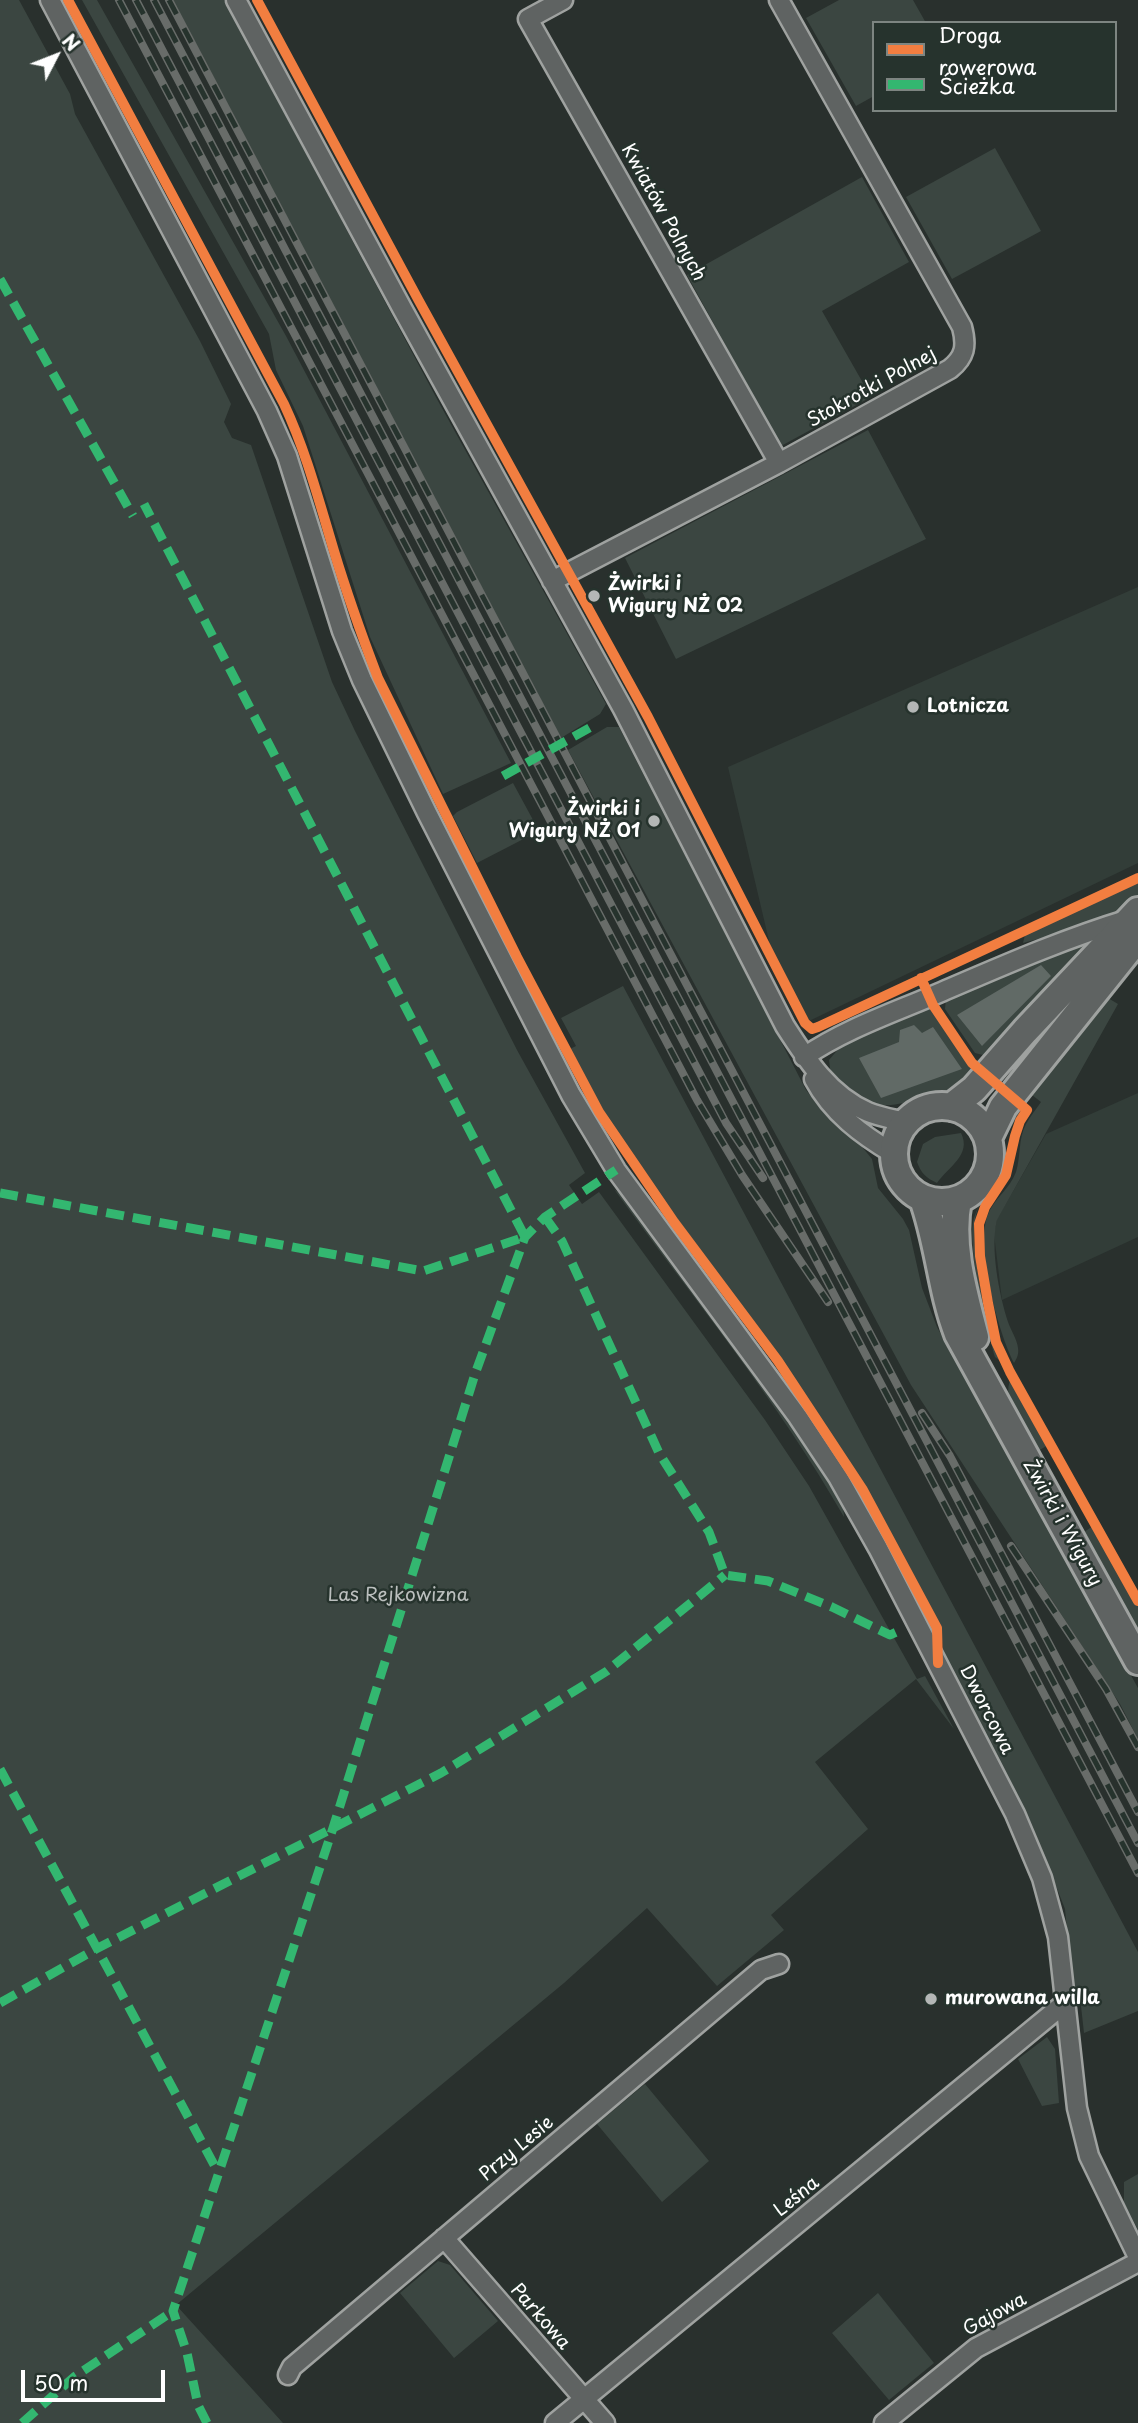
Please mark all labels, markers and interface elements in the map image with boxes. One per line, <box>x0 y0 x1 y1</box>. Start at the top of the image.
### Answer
text: Droga rowerowa <box>939 18 1036 82</box>
north arrow <box>21 21 91 91</box>
legend <box>872 21 1117 112</box>
text: N <box>56 27 87 57</box>
text: Ścieżka <box>939 69 1015 101</box>
street label: Kwiatów Polnych <box>616 140 710 286</box>
street label: Stokrotki Polnej <box>804 343 940 433</box>
place label: Żwirki i Wigury NŻ 02 <box>608 574 743 618</box>
marker: Żwirki i Wigury NŻ 02 <box>586 588 602 604</box>
place label: Lotnicza <box>927 696 1009 718</box>
marker: Lotnicza <box>905 699 921 715</box>
place label: Żwirki i Wigury NŻ 01 <box>509 799 640 843</box>
marker: Żwirki i Wigury NŻ 01 <box>646 813 662 829</box>
street label: Żwirki i Wigury <box>1018 1455 1106 1591</box>
park label: Las Rejkowizna <box>327 1585 469 1607</box>
street label: Dworcowa <box>954 1662 1018 1758</box>
place label: murowana willa <box>945 1988 1100 2010</box>
marker: murowana willa <box>923 1991 939 2007</box>
street label: Przy Lesie <box>475 2111 559 2187</box>
street label: Leśna <box>770 2172 824 2222</box>
street label: Parkowa <box>505 2279 575 2355</box>
street label: Gajowa <box>959 2288 1031 2342</box>
scale bar <box>24 2356 168 2400</box>
text: 50 m <box>34 2366 88 2398</box>

